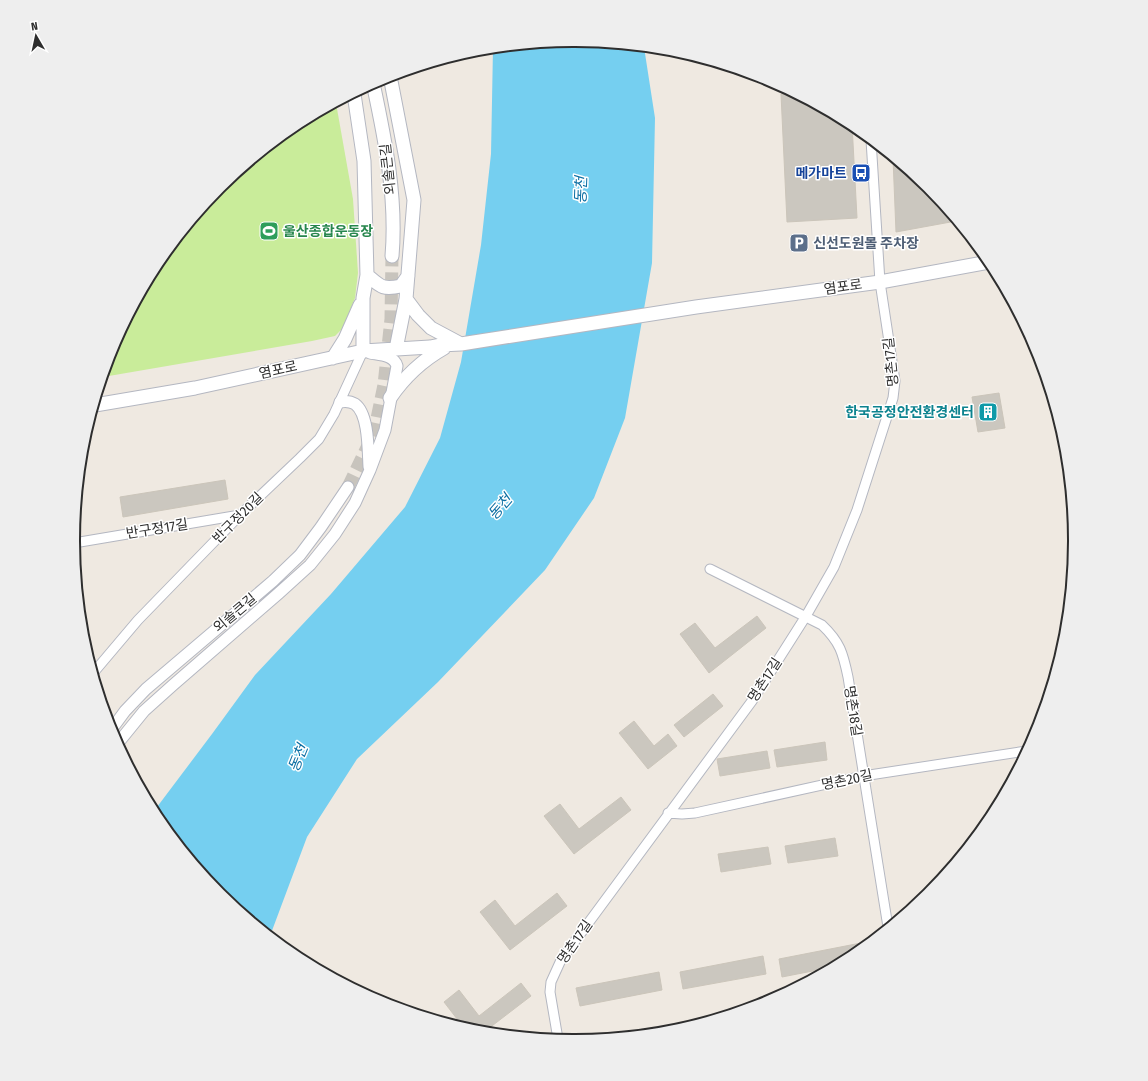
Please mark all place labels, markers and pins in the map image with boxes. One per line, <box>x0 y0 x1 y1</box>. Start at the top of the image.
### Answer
bus stop icon: 메가마트 <box>850 162 872 184</box>
place label: 메가마트 <box>795 165 847 182</box>
sports icon: 울산종합운동장 <box>258 220 280 242</box>
place label: 울산종합운동장 <box>283 223 373 240</box>
parking icon: 신선도원몰 주차장 <box>788 232 810 254</box>
place label: 신선도원몰 주차장 <box>813 235 919 252</box>
building icon: 한국공정안전환경센터 <box>977 401 999 423</box>
place label: 한국공정안전환경센터 <box>845 404 974 421</box>

